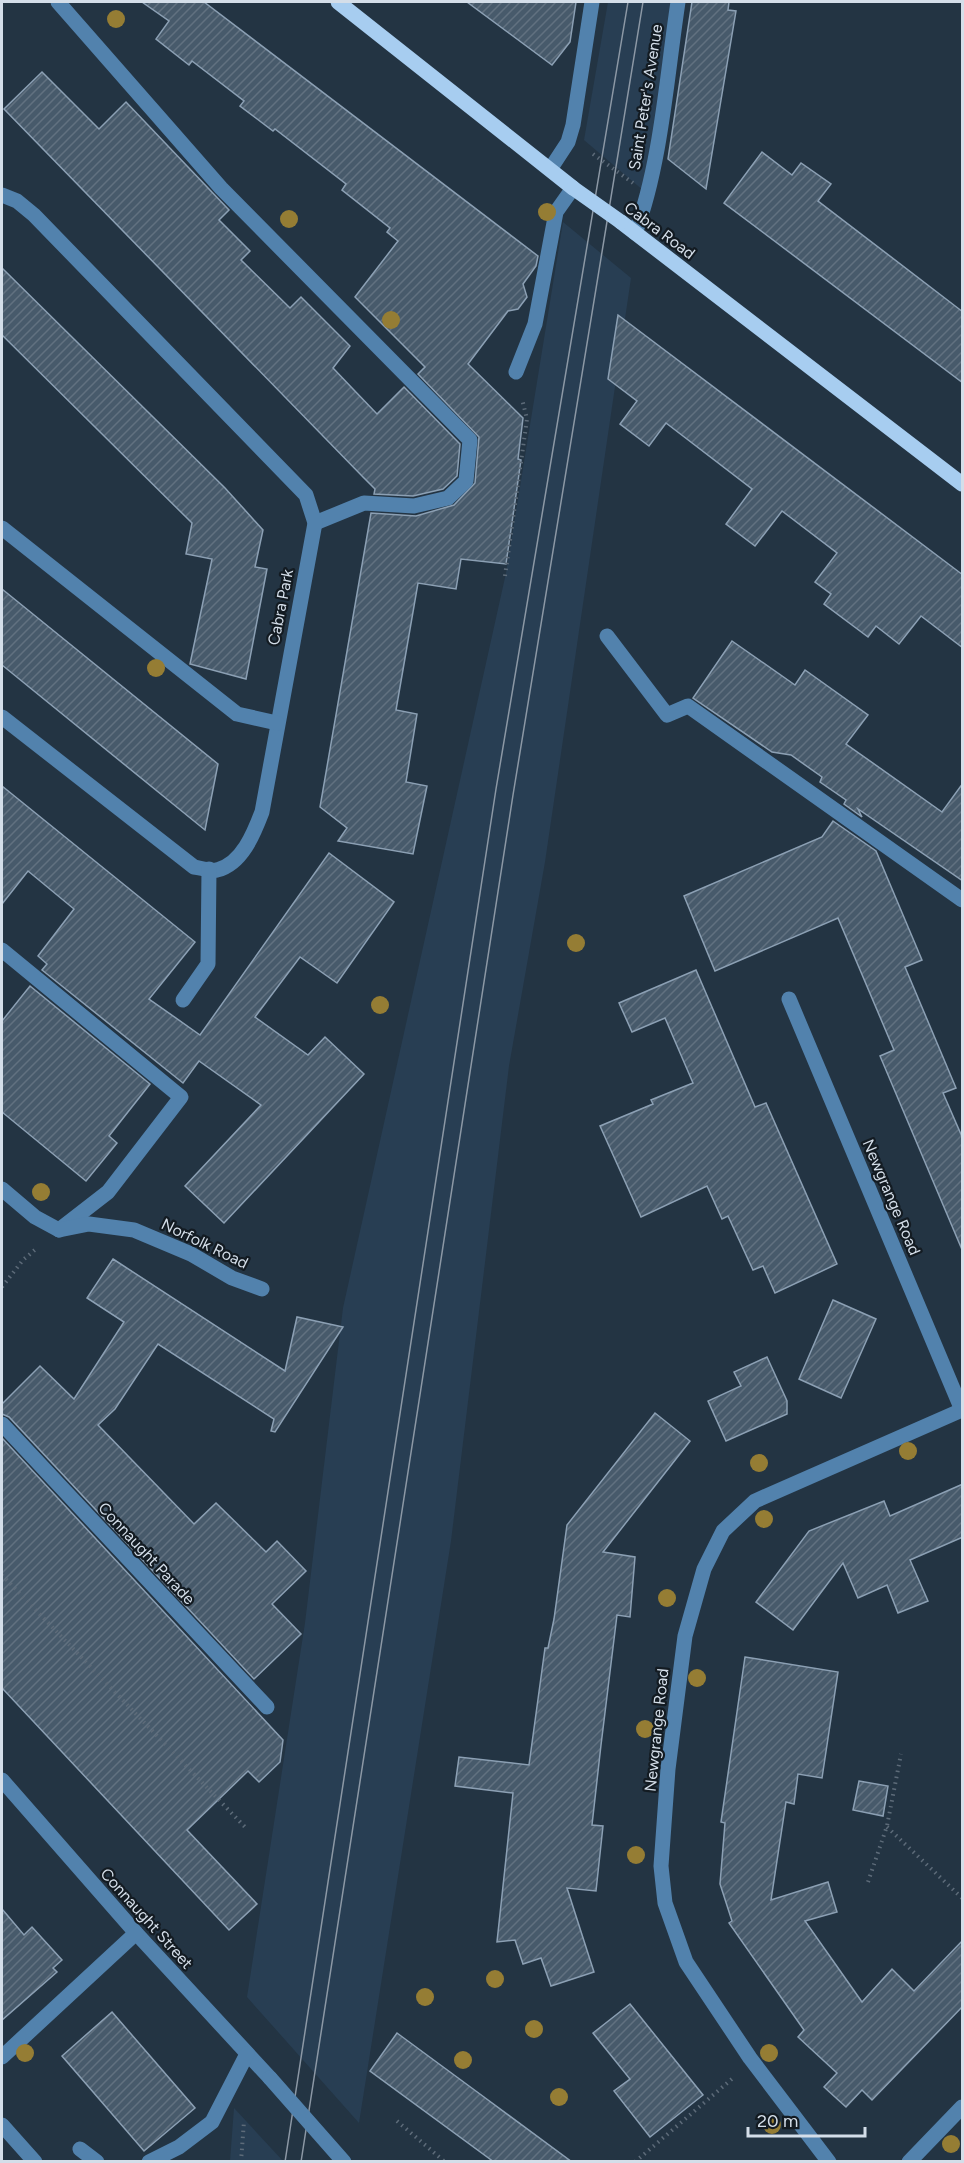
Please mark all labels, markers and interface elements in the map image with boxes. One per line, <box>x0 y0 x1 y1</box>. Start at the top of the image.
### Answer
street label: Saint Peter's Avenue <box>625 23 666 171</box>
street label: Cabra Road <box>621 198 699 263</box>
street label: Cabra Park <box>264 567 297 647</box>
street label: Newgrange Road <box>859 1136 925 1258</box>
street label: Norfolk Road <box>158 1214 251 1273</box>
street label: Connaught Parade <box>94 1498 199 1609</box>
street label: Newgrange Road <box>641 1667 672 1793</box>
street label: Connaught Street <box>96 1864 197 1973</box>
scale bar <box>748 2100 865 2138</box>
text: 20 m <box>757 2110 798 2132</box>

